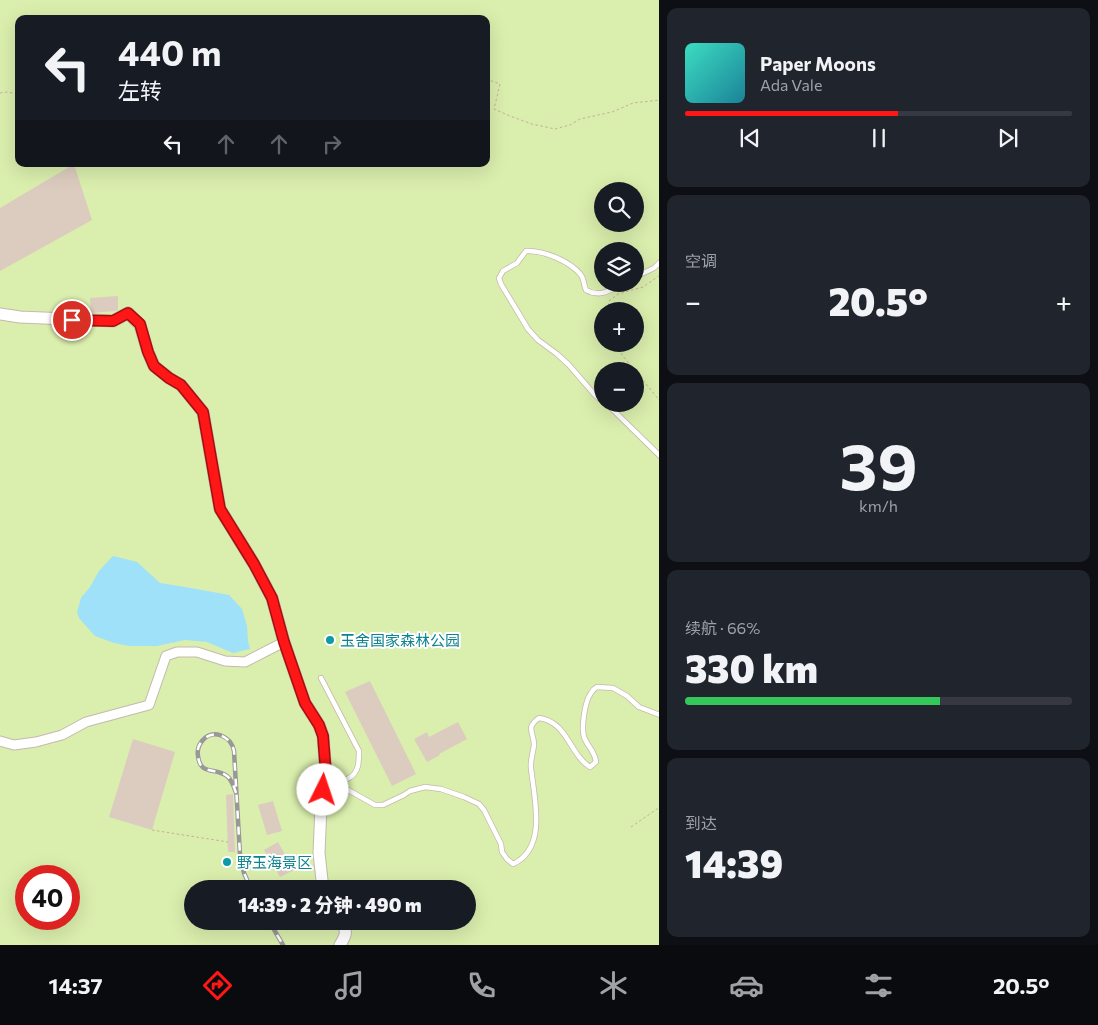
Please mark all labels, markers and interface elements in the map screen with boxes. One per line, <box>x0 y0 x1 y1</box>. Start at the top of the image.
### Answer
text: 440 m <box>118 30 221 73</box>
icon: left <box>35 35 100 100</box>
text: Paper Moons <box>760 52 876 75</box>
text: Ada Vale <box>760 75 822 94</box>
text: 左转 <box>118 77 162 104</box>
icon: previous <box>736 124 764 152</box>
icon: pause <box>865 124 893 152</box>
icon: next <box>994 124 1022 152</box>
icon: left <box>159 130 187 158</box>
icon: ahead <box>212 130 240 158</box>
icon: ahead <box>265 130 293 158</box>
icon: right <box>318 130 346 158</box>
map controls <box>594 182 644 412</box>
button: search <box>594 182 644 232</box>
button: layers <box>594 242 644 292</box>
text: 空调 <box>685 251 717 270</box>
text: 20.5° <box>828 277 928 324</box>
text: − <box>685 284 701 318</box>
text: + <box>1056 284 1072 318</box>
pin <box>51 299 93 341</box>
button: + <box>594 302 644 352</box>
icon: arrive <box>58 306 86 334</box>
button: − <box>594 362 644 412</box>
text: 39 <box>840 424 917 503</box>
text: km/h <box>859 496 898 515</box>
text: 续航 · 66% <box>685 618 760 637</box>
place label: 玉舍国家森林公园 <box>340 631 460 649</box>
marker: 玉舍国家森林公园 <box>324 634 336 646</box>
text: 330 km <box>685 644 818 691</box>
position arrow <box>296 763 348 815</box>
text: 到达 <box>685 813 717 832</box>
text: 14:39 <box>685 839 783 886</box>
place label: 野玉海景区 <box>237 853 312 871</box>
marker: 野玉海景区 <box>221 856 233 868</box>
speed limit sign: 40 <box>15 865 80 930</box>
text: 14:39 · 2 分钟 · 490 m <box>238 893 422 916</box>
icon: directions <box>200 968 235 1003</box>
icon: music <box>332 968 367 1003</box>
icon: phone <box>464 968 499 1003</box>
icon: climate <box>596 968 631 1003</box>
icon: car <box>729 968 764 1003</box>
icon: filters <box>861 968 896 1003</box>
text: 14:37 <box>49 972 103 999</box>
text: 20.5° <box>993 972 1049 999</box>

